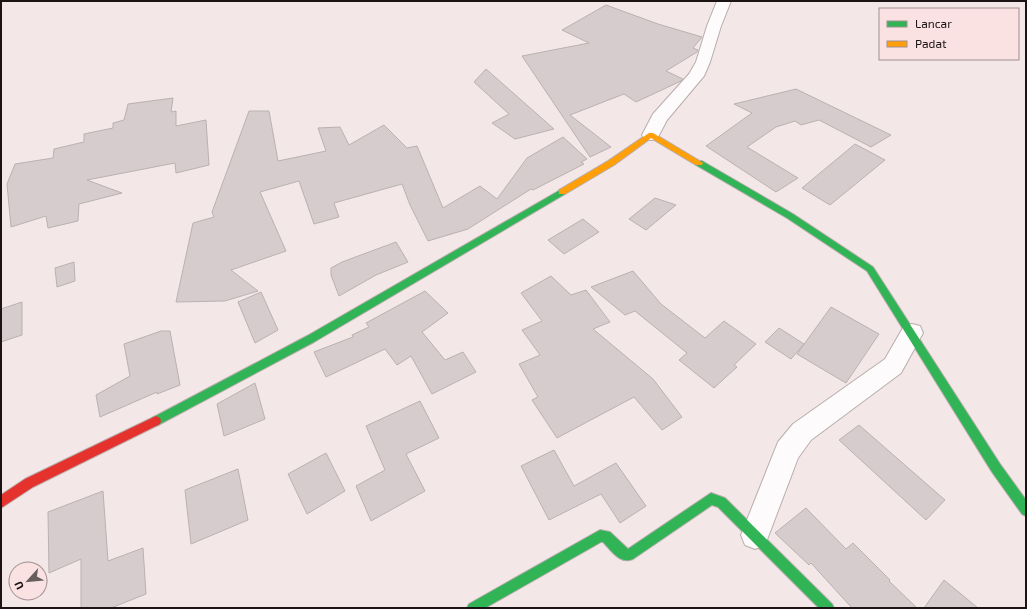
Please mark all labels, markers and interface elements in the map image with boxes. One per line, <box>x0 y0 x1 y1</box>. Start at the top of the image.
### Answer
legend <box>879 8 1019 60</box>
text: Lancar <box>915 16 952 30</box>
text: Padat <box>915 36 947 50</box>
north arrow <box>8 561 48 601</box>
text: U <box>11 579 26 592</box>

